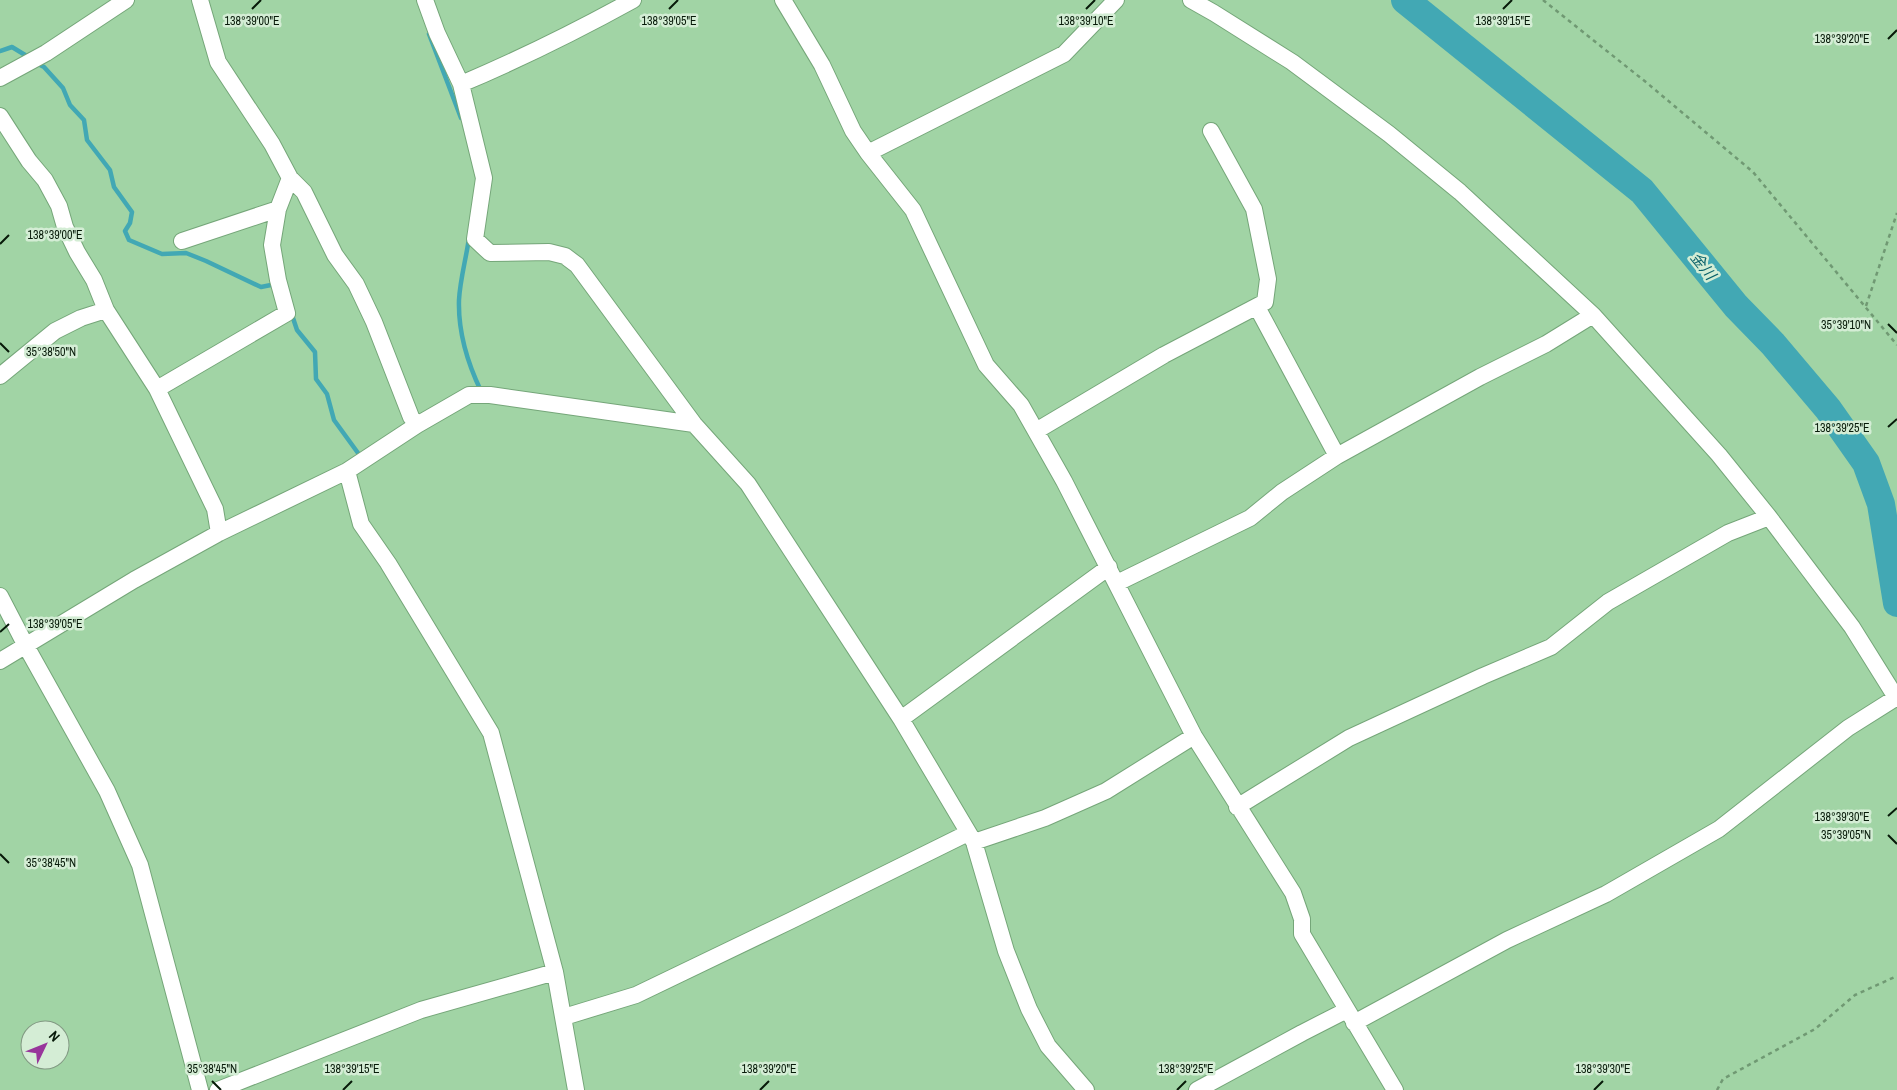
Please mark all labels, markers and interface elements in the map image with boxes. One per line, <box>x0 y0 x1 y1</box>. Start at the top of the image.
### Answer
text: 138°39'00"E <box>224 13 280 29</box>
text: 138°39'05"E <box>641 13 697 29</box>
text: 138°39'10"E <box>1058 13 1114 29</box>
text: 138°39'15"E <box>1475 13 1531 29</box>
text: 138°39'20"E <box>1814 31 1870 47</box>
text: 138°39'00"E <box>27 227 83 243</box>
water label: 金川 <box>1686 247 1722 285</box>
text: 35°39'10"N <box>1821 317 1871 333</box>
text: 35°38'50"N <box>26 344 76 360</box>
text: 138°39'25"E <box>1814 420 1870 436</box>
text: 138°39'05"E <box>27 616 83 632</box>
text: 138°39'30"E <box>1814 809 1870 825</box>
text: 35°39'05"N <box>1821 827 1871 843</box>
text: 35°38'45"N <box>26 855 76 871</box>
north arrow <box>20 1020 70 1070</box>
text: N <box>45 1027 64 1045</box>
text: 35°38'45"N <box>187 1061 237 1077</box>
text: 138°39'15"E <box>324 1061 380 1077</box>
text: 138°39'20"E <box>741 1061 797 1077</box>
text: 138°39'25"E <box>1158 1061 1214 1077</box>
text: 138°39'30"E <box>1575 1061 1631 1077</box>

